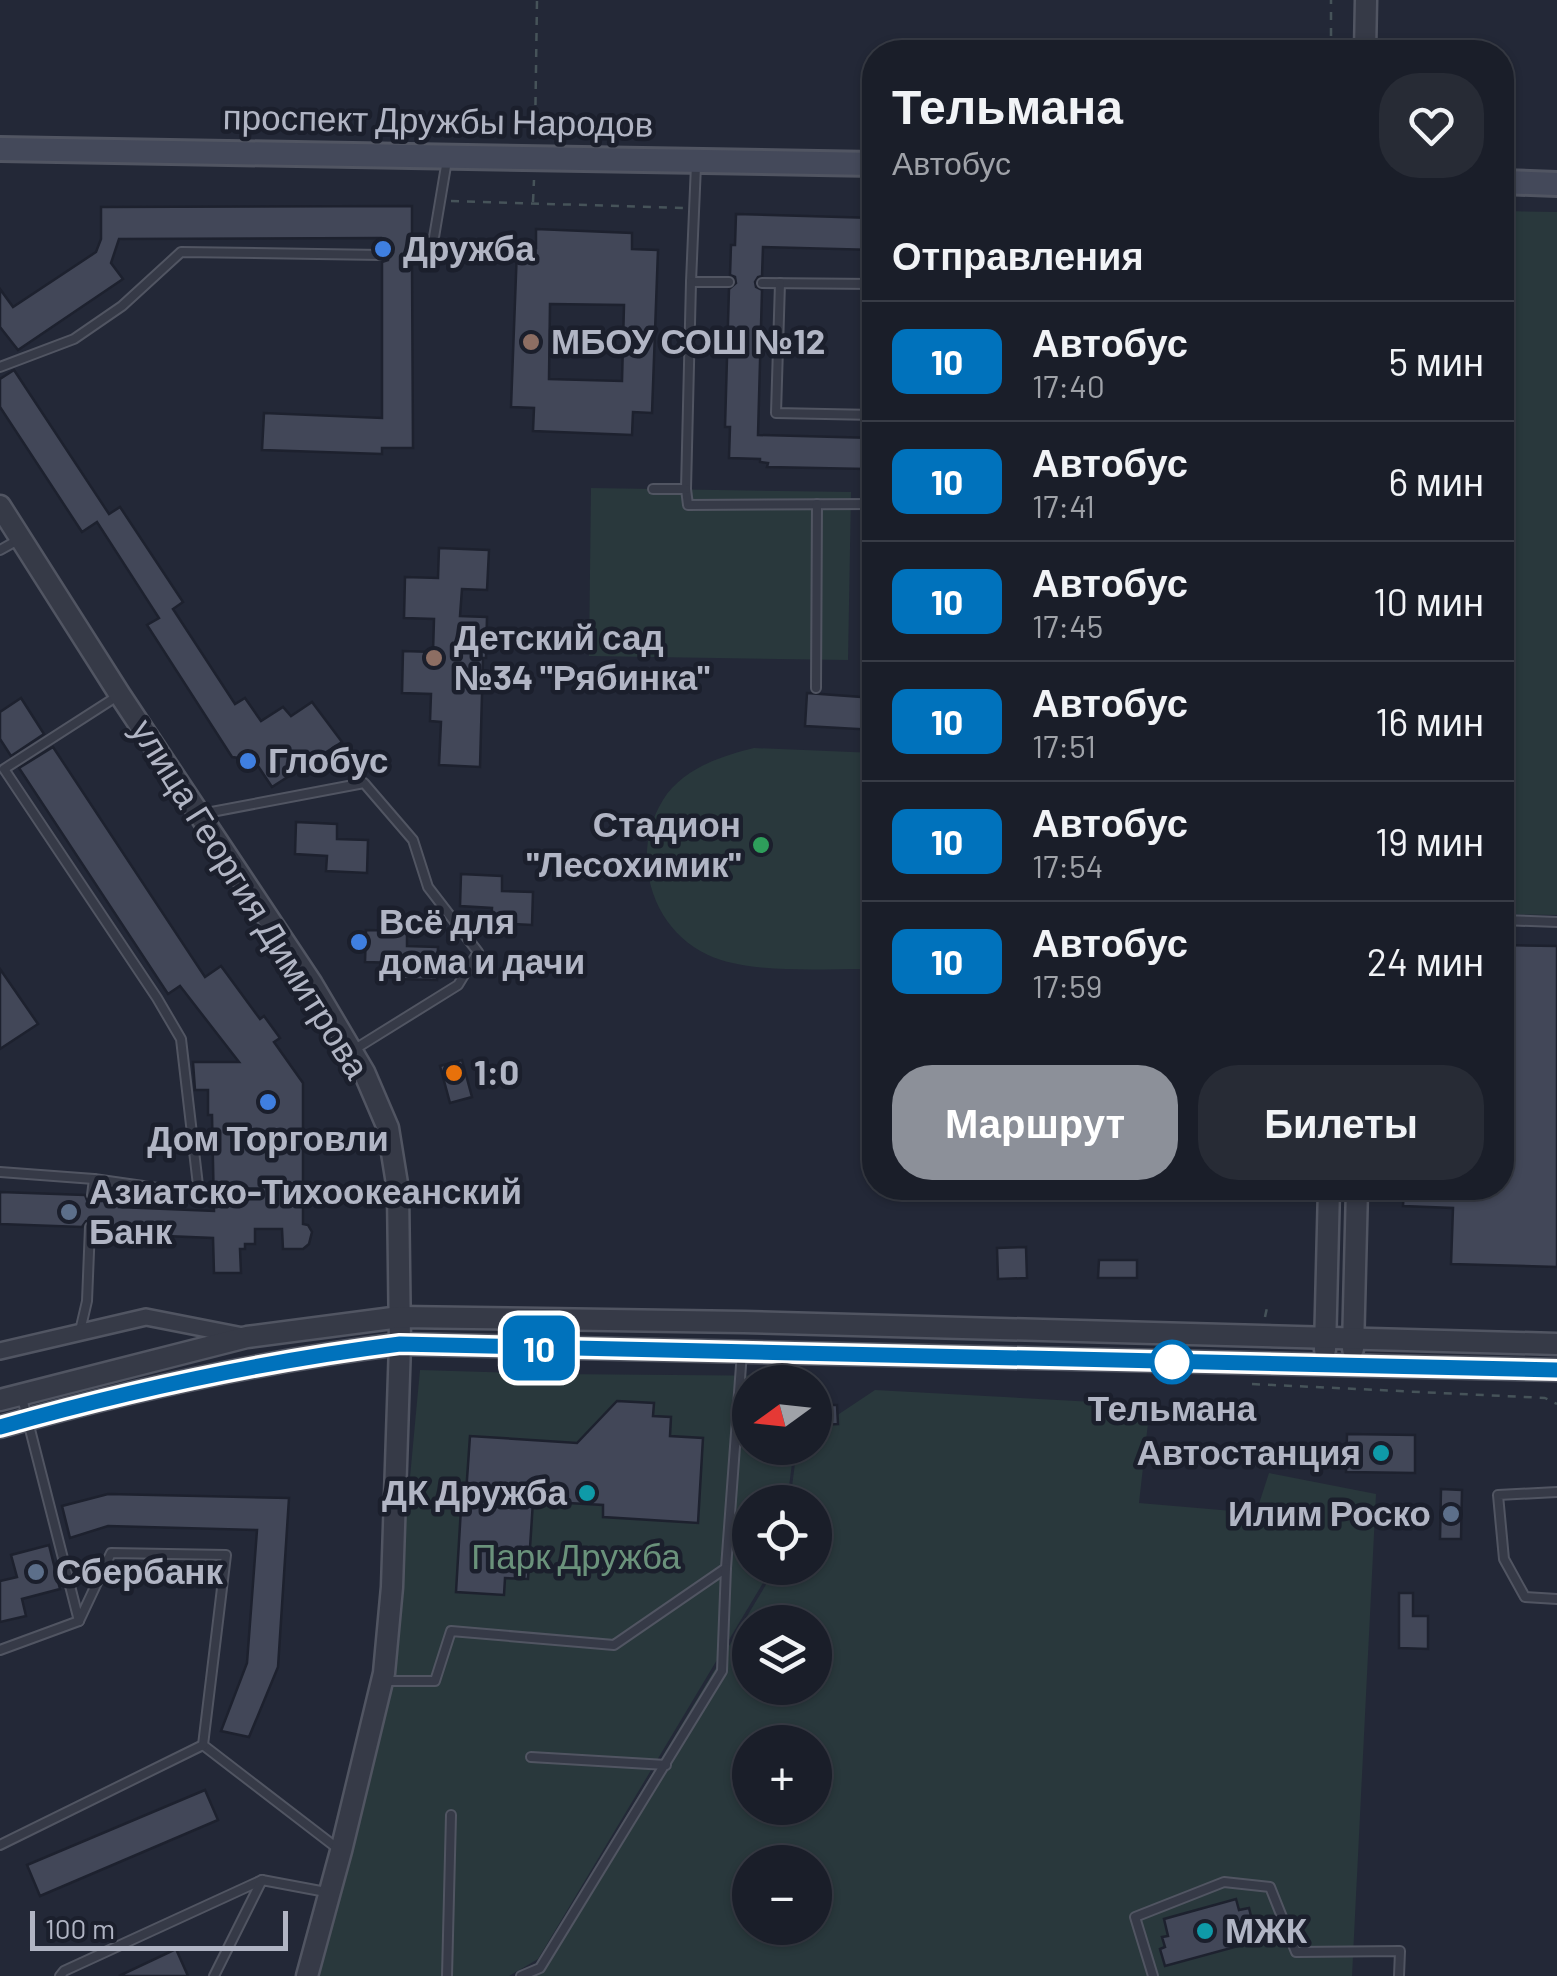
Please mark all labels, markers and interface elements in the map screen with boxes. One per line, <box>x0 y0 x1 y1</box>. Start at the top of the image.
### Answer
button: heart <box>1379 73 1484 178</box>
text: Тельмана <box>892 76 1123 134</box>
street label: проспект Дружбы Народов <box>222 94 654 144</box>
text: Автобус <box>892 143 1011 181</box>
place label: Дружба <box>403 226 535 268</box>
text: Отправления <box>892 232 1144 278</box>
marker: Дружба <box>372 238 394 260</box>
place label: МБОУ СОШ №12 <box>551 319 825 361</box>
text: Автобус <box>1032 319 1188 365</box>
marker: МБОУ СОШ №12 <box>520 331 542 353</box>
text: 5 мин <box>1389 338 1484 384</box>
text: 10 <box>931 340 963 382</box>
text: 17:40 <box>1032 366 1105 404</box>
text: Автобус <box>1032 439 1188 485</box>
text: 6 мин <box>1388 458 1484 504</box>
text: 10 <box>931 460 963 502</box>
text: 17:41 <box>1032 486 1095 524</box>
text: Автобус <box>1032 559 1188 605</box>
text: 10 мин <box>1373 578 1484 624</box>
text: 10 <box>931 580 963 622</box>
text: 17:45 <box>1032 606 1103 644</box>
place label: Детский сад №34 "Рябинка" <box>454 615 710 697</box>
marker: Детский сад №34 "Рябинка" <box>423 647 445 669</box>
text: Автобус <box>1032 679 1188 725</box>
text: 16 мин <box>1375 698 1484 744</box>
text: 10 <box>931 700 963 742</box>
street label: улица Георгия Димитрова <box>124 710 380 1086</box>
text: 17:51 <box>1032 726 1096 764</box>
place label: Глобус <box>268 738 388 780</box>
marker: Глобус <box>237 750 259 772</box>
text: Автобус <box>1032 799 1188 845</box>
place label: Стадион "Лесохимик" <box>526 802 741 884</box>
text: 19 мин <box>1375 818 1484 864</box>
text: 10 <box>931 820 963 862</box>
marker: Стадион "Лесохимик" <box>750 834 772 856</box>
text: 17:54 <box>1032 846 1103 884</box>
place label: Всё для дома и дачи <box>379 899 585 981</box>
text: Автобус <box>1032 919 1188 965</box>
marker: Всё для дома и дачи <box>348 931 370 953</box>
text: 24 мин <box>1367 938 1484 984</box>
text: 10 <box>931 940 963 982</box>
text: 17:59 <box>1032 966 1102 1004</box>
place label: 1:0 <box>474 1050 519 1092</box>
marker: 1:0 <box>443 1062 465 1084</box>
button: Маршрут <box>892 1065 1178 1180</box>
button: Билеты <box>1198 1065 1484 1180</box>
marker: Дом Торговли <box>257 1091 279 1113</box>
place label: Дом Торговли <box>147 1116 389 1158</box>
place label: Азиатско-Тихоокеанский Банк <box>89 1169 522 1251</box>
marker: Азиатско-Тихоокеанский Банк <box>58 1201 80 1223</box>
line badge: 10 <box>494 1316 584 1380</box>
text: 10 <box>523 1327 555 1369</box>
marker: Тельмана <box>1151 1341 1193 1383</box>
north arrow <box>732 1365 832 1465</box>
map controls <box>732 1365 832 1945</box>
place label: Тельмана <box>1088 1386 1257 1428</box>
place label: Автостанция <box>1136 1430 1361 1472</box>
marker: Автостанция <box>1370 1442 1392 1464</box>
place label: ДК Дружба <box>382 1470 568 1512</box>
marker: ДК Дружба <box>576 1482 598 1504</box>
button: locate <box>732 1485 832 1585</box>
place label: Илим Роско <box>1228 1491 1431 1533</box>
marker: Илим Роско <box>1440 1503 1462 1525</box>
park label: Парк Дружба <box>471 1534 681 1576</box>
place label: Сбербанк <box>56 1549 224 1591</box>
marker: Сбербанк <box>25 1561 47 1583</box>
button: layers <box>732 1605 832 1705</box>
button: + <box>732 1725 832 1825</box>
button: − <box>732 1845 832 1945</box>
scale bar <box>30 1906 288 1950</box>
place label: МЖК <box>1225 1908 1308 1950</box>
text: 100 m <box>45 1911 115 1945</box>
marker: МЖК <box>1194 1920 1216 1942</box>

